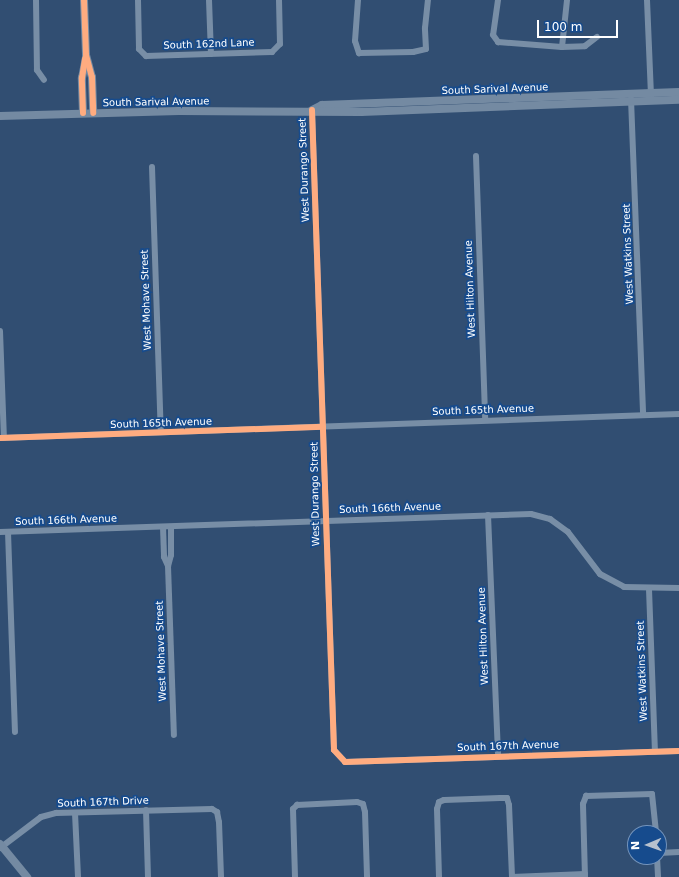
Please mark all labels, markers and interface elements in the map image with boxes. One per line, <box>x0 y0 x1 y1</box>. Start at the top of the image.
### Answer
scale bar <box>539 12 620 38</box>
text: 100 m <box>544 20 582 34</box>
street label: South 162nd Lane <box>163 36 255 52</box>
street label: South Sarival Avenue <box>441 81 549 97</box>
street label: South Sarival Avenue <box>103 95 209 109</box>
street label: West Durango Street <box>296 118 312 222</box>
street label: West Watkins Street <box>620 203 636 305</box>
street label: West Hilton Avenue <box>462 240 478 338</box>
street label: West Mohave Street <box>138 250 154 350</box>
street label: South 165th Avenue <box>432 402 534 418</box>
street label: South 165th Avenue <box>110 415 212 431</box>
street label: West Durango Street <box>308 442 322 546</box>
street label: South 166th Avenue <box>339 500 441 516</box>
street label: South 166th Avenue <box>15 512 117 528</box>
street label: West Hilton Avenue <box>475 587 491 685</box>
street label: West Mohave Street <box>153 601 169 701</box>
street label: West Watkins Street <box>634 620 650 722</box>
street label: South 167th Avenue <box>457 738 559 754</box>
street label: South 167th Drive <box>57 794 149 810</box>
north arrow <box>627 825 667 865</box>
text: N <box>629 841 642 850</box>

